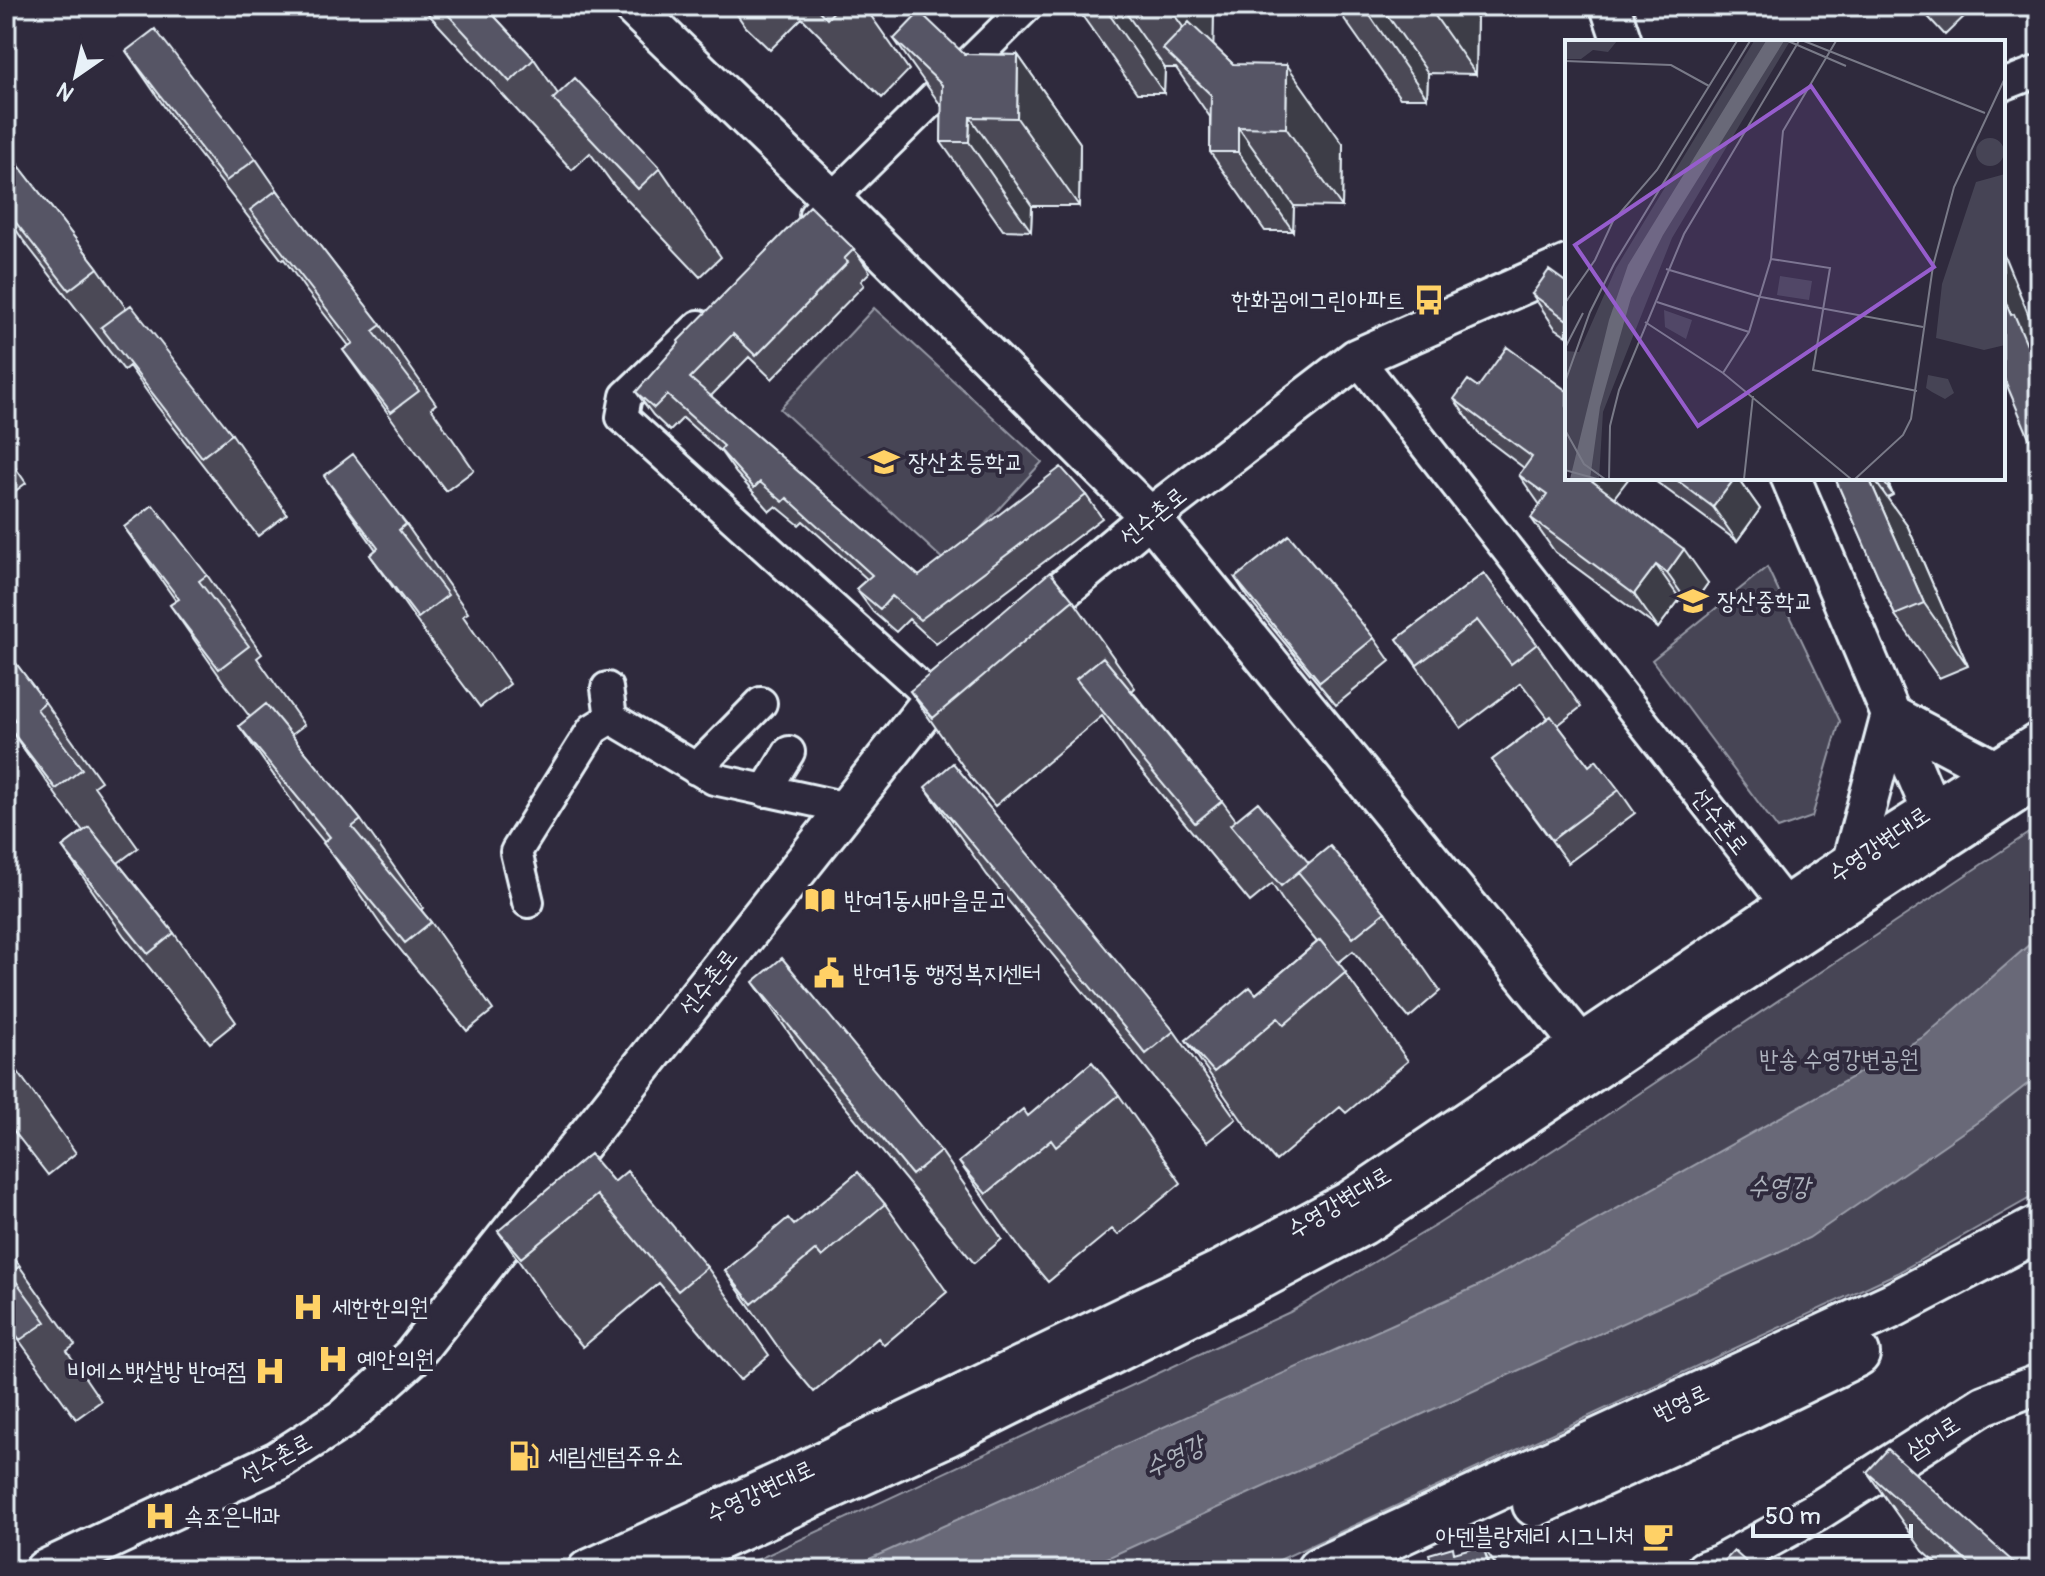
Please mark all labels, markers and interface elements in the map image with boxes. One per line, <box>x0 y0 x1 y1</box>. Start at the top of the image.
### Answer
north arrow <box>36 36 116 116</box>
inset map <box>1565 40 2005 480</box>
text: N <box>51 76 79 108</box>
bus stop icon: 한화꿈에그린아파트 <box>1412 283 1446 317</box>
place label: 한화꿈에그린아파트 <box>1231 286 1405 315</box>
school or university icon: 장산초등학교 <box>867 445 901 479</box>
place label: 장산초등학교 <box>908 448 1024 477</box>
street label: 선수촌로 <box>1114 481 1192 552</box>
school or university icon: 장산중학교 <box>1676 584 1710 618</box>
place label: 장산중학교 <box>1717 587 1814 616</box>
street label: 선수촌로 <box>1684 782 1755 861</box>
street label: 수영강변대로 <box>1823 800 1935 889</box>
library icon: 반여1동새마을문고 <box>803 883 837 917</box>
place label: 반여1동새마을문고 <box>844 886 1008 915</box>
street label: 선수촌로 <box>673 943 744 1022</box>
public building icon: 반여1동 행정복지센터 <box>812 956 846 990</box>
place label: 반여1동 행정복지센터 <box>853 959 1041 988</box>
park label: 반송 수영강변공원 <box>1759 1045 1919 1074</box>
street label: 수영강변대로 <box>1282 1160 1396 1245</box>
water label: 수영강 <box>1748 1171 1813 1203</box>
hospital icon: 세한한의원 <box>291 1290 325 1324</box>
place label: 세한한의원 <box>332 1293 429 1322</box>
hospital icon: 예안의원 <box>316 1342 350 1376</box>
place label: 예안의원 <box>357 1345 434 1374</box>
hospital icon: 비에스뱃살방 반여점 <box>253 1354 287 1388</box>
place label: 비에스뱃살방 반여점 <box>67 1357 246 1386</box>
street label: 번영로 <box>1649 1378 1714 1429</box>
street label: 삼어로 <box>1901 1409 1965 1465</box>
street label: 선수촌로 <box>235 1427 317 1490</box>
water label: 수영강 <box>1139 1428 1212 1485</box>
fuel station icon: 세림센텀주유소 <box>507 1439 541 1473</box>
place label: 세림센텀주유소 <box>548 1442 683 1471</box>
street label: 수영강변대로 <box>702 1454 819 1529</box>
scale bar <box>1753 1488 1911 1538</box>
hospital icon: 속조은내과 <box>143 1499 177 1533</box>
place label: 속조은내과 <box>184 1502 281 1531</box>
text: 50 m <box>1765 1502 1821 1531</box>
cafe icon: 아덴블랑제리 시그니처 <box>1641 1519 1675 1553</box>
place label: 아덴블랑제리 시그니처 <box>1436 1522 1634 1551</box>

